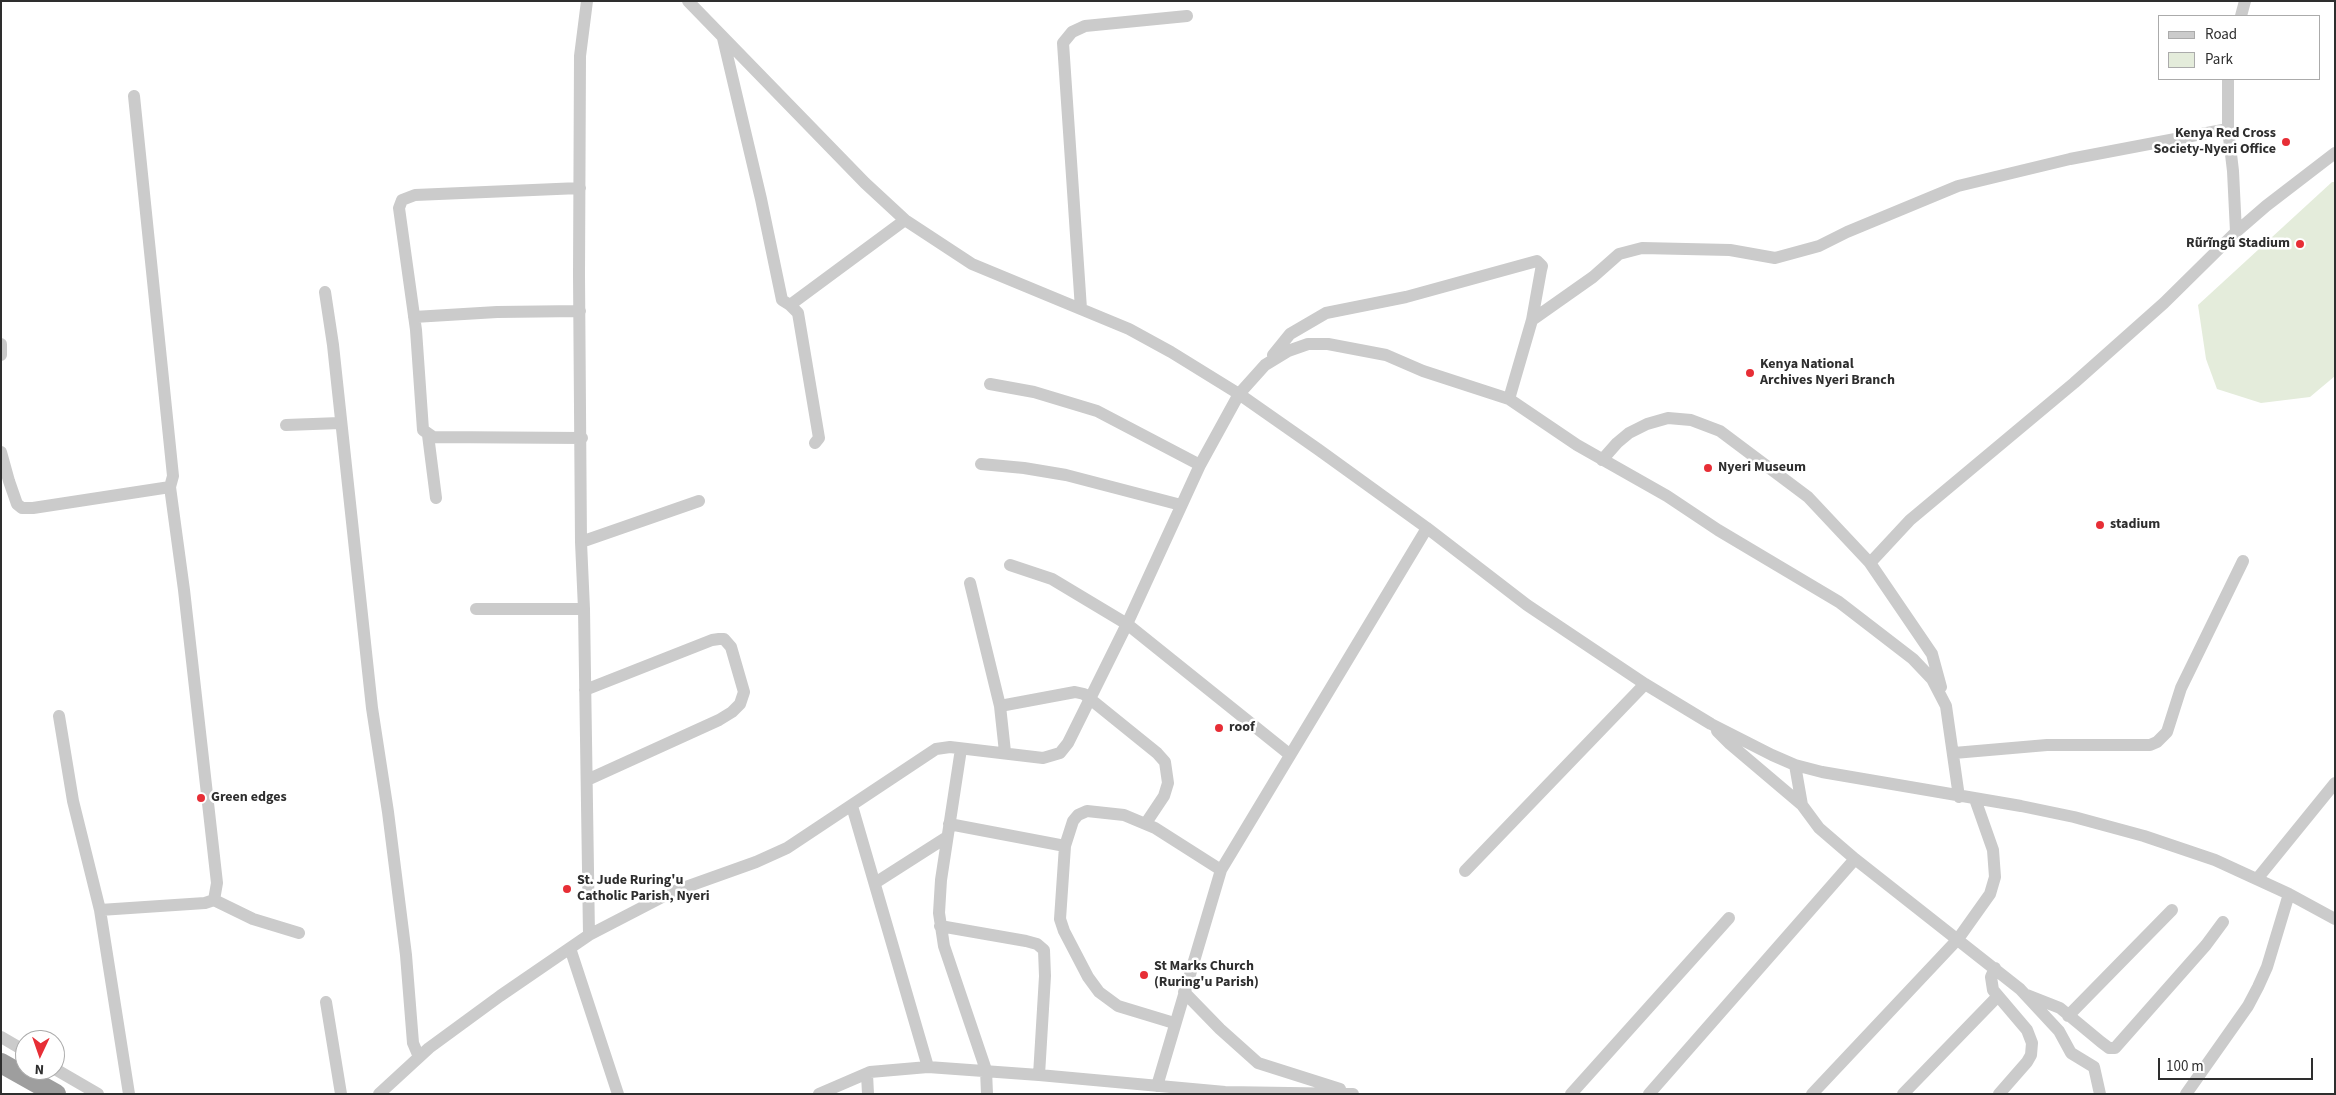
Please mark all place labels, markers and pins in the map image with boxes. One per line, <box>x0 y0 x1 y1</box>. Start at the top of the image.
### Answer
place label: Kenya Red Cross Society-Nyeri Office <box>2154 126 2276 158</box>
marker: Kenya Red Cross Society-Nyeri Office <box>2280 136 2292 148</box>
place label: Rũrĩngũ Stadium <box>2186 236 2290 252</box>
marker: Rũrĩngũ Stadium <box>2294 238 2306 250</box>
place label: Kenya National Archives Nyeri Branch <box>1760 357 1895 390</box>
marker: Kenya National Archives Nyeri Branch <box>1744 367 1756 379</box>
place label: Nyeri Museum <box>1718 460 1806 476</box>
marker: Nyeri Museum <box>1702 462 1714 474</box>
place label: stadium <box>2110 517 2160 533</box>
marker: stadium <box>2094 519 2106 531</box>
place label: roof <box>1229 720 1255 736</box>
marker: roof <box>1213 722 1225 734</box>
place label: Green edges <box>211 790 287 806</box>
marker: Green edges <box>195 792 207 804</box>
place label: St. Jude Ruring'u Catholic Parish, Nyeri <box>577 873 710 906</box>
marker: St. Jude Ruring'u Catholic Parish, Nyeri <box>561 883 573 895</box>
place label: St Marks Church (Ruring'u Parish) <box>1154 959 1259 992</box>
marker: St Marks Church (Ruring'u Parish) <box>1138 969 1150 981</box>

